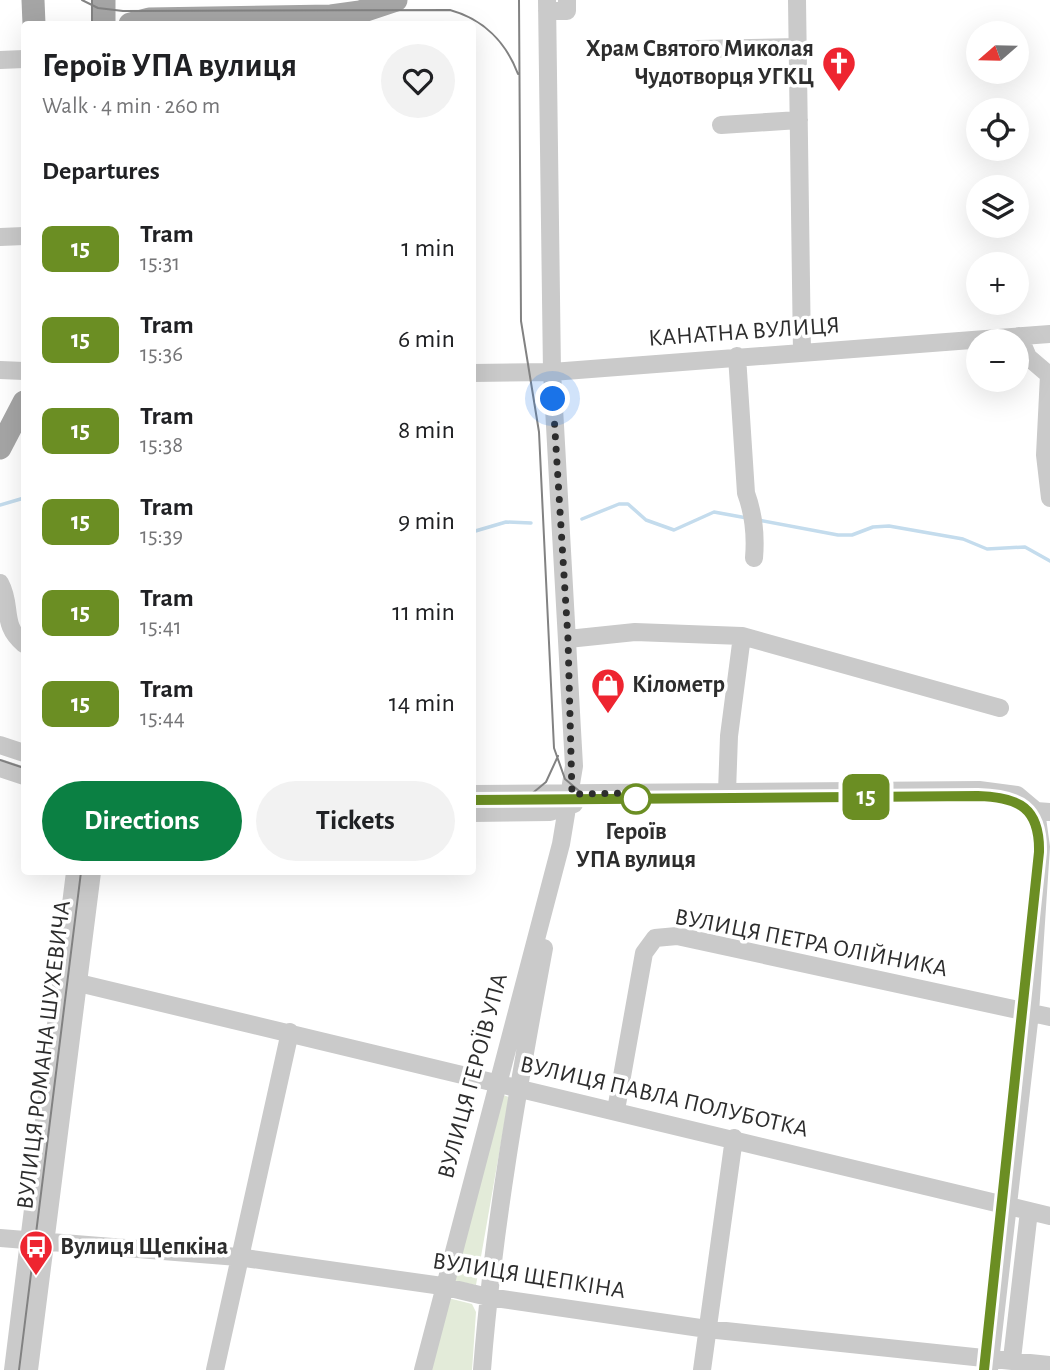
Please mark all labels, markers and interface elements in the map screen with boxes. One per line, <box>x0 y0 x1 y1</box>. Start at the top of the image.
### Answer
north arrow <box>966 21 1029 84</box>
map controls <box>966 21 1029 392</box>
place label: Храм Святого Миколая Чудотворця УГКЦ <box>586 37 814 89</box>
button: heart <box>381 44 455 118</box>
church icon: Храм Святого Миколая Чудотворця УГКЦ <box>820 44 858 93</box>
text: Героїв УПА вулиця <box>42 50 297 83</box>
text: Walk · 4 min · 260 m <box>42 95 220 118</box>
button: locate <box>966 98 1029 161</box>
text: Departures <box>42 158 160 184</box>
button: layers <box>966 175 1029 238</box>
text: Tram <box>140 221 194 247</box>
text: 1 min <box>401 235 455 261</box>
text: 15 <box>71 237 90 261</box>
text: 15:31 <box>140 252 180 275</box>
button: + <box>966 252 1029 315</box>
text: Tram <box>140 312 194 338</box>
street label: КАНАТНА ВУЛИЦЯ <box>647 313 841 351</box>
text: 6 min <box>398 326 455 352</box>
text: 15 <box>71 328 90 352</box>
button: − <box>966 329 1029 392</box>
text: 15:36 <box>140 343 183 366</box>
your location <box>535 381 570 416</box>
text: Tram <box>140 403 194 429</box>
text: 8 min <box>398 417 455 443</box>
text: 15 <box>71 419 90 443</box>
text: 15:38 <box>140 434 183 457</box>
text: Tram <box>140 494 194 520</box>
text: 9 min <box>398 508 455 534</box>
text: 15 <box>71 510 90 534</box>
text: 15:39 <box>140 525 183 548</box>
text: Tram <box>140 585 194 611</box>
text: 11 min <box>392 599 455 625</box>
text: 15 <box>71 601 90 625</box>
text: 15:41 <box>140 616 182 639</box>
shop icon: Кілометр <box>589 666 627 715</box>
place label: Кілометр <box>632 673 725 697</box>
text: Tram <box>140 676 194 702</box>
text: 14 min <box>389 690 455 716</box>
text: 15 <box>71 692 90 716</box>
text: 15:44 <box>140 707 185 730</box>
line badge: 15 <box>834 774 898 820</box>
button: Directions <box>42 781 242 861</box>
button: Tickets <box>256 781 455 861</box>
marker: Героїв УПА вулиця <box>621 784 651 814</box>
text: 15 <box>856 785 876 809</box>
place label: Героїв УПА вулиця <box>576 820 696 872</box>
street label: ВУЛИЦЯ РОМАНА ШУХЕВИЧА <box>13 899 75 1211</box>
street label: ВУЛИЦЯ ПЕТРА ОЛІЙНИКА <box>672 905 950 981</box>
street label: ВУЛИЦЯ ГЕРОЇВ УПА <box>433 970 512 1181</box>
street label: ВУЛИЦЯ ПАВЛА ПОЛУБОТКА <box>518 1052 810 1142</box>
bus stop icon: Вулиця Щепкіна <box>17 1228 55 1277</box>
place label: Вулиця Щепкіна <box>60 1235 228 1259</box>
street label: ВУЛИЦЯ ЩЕПКІНА <box>431 1249 627 1303</box>

